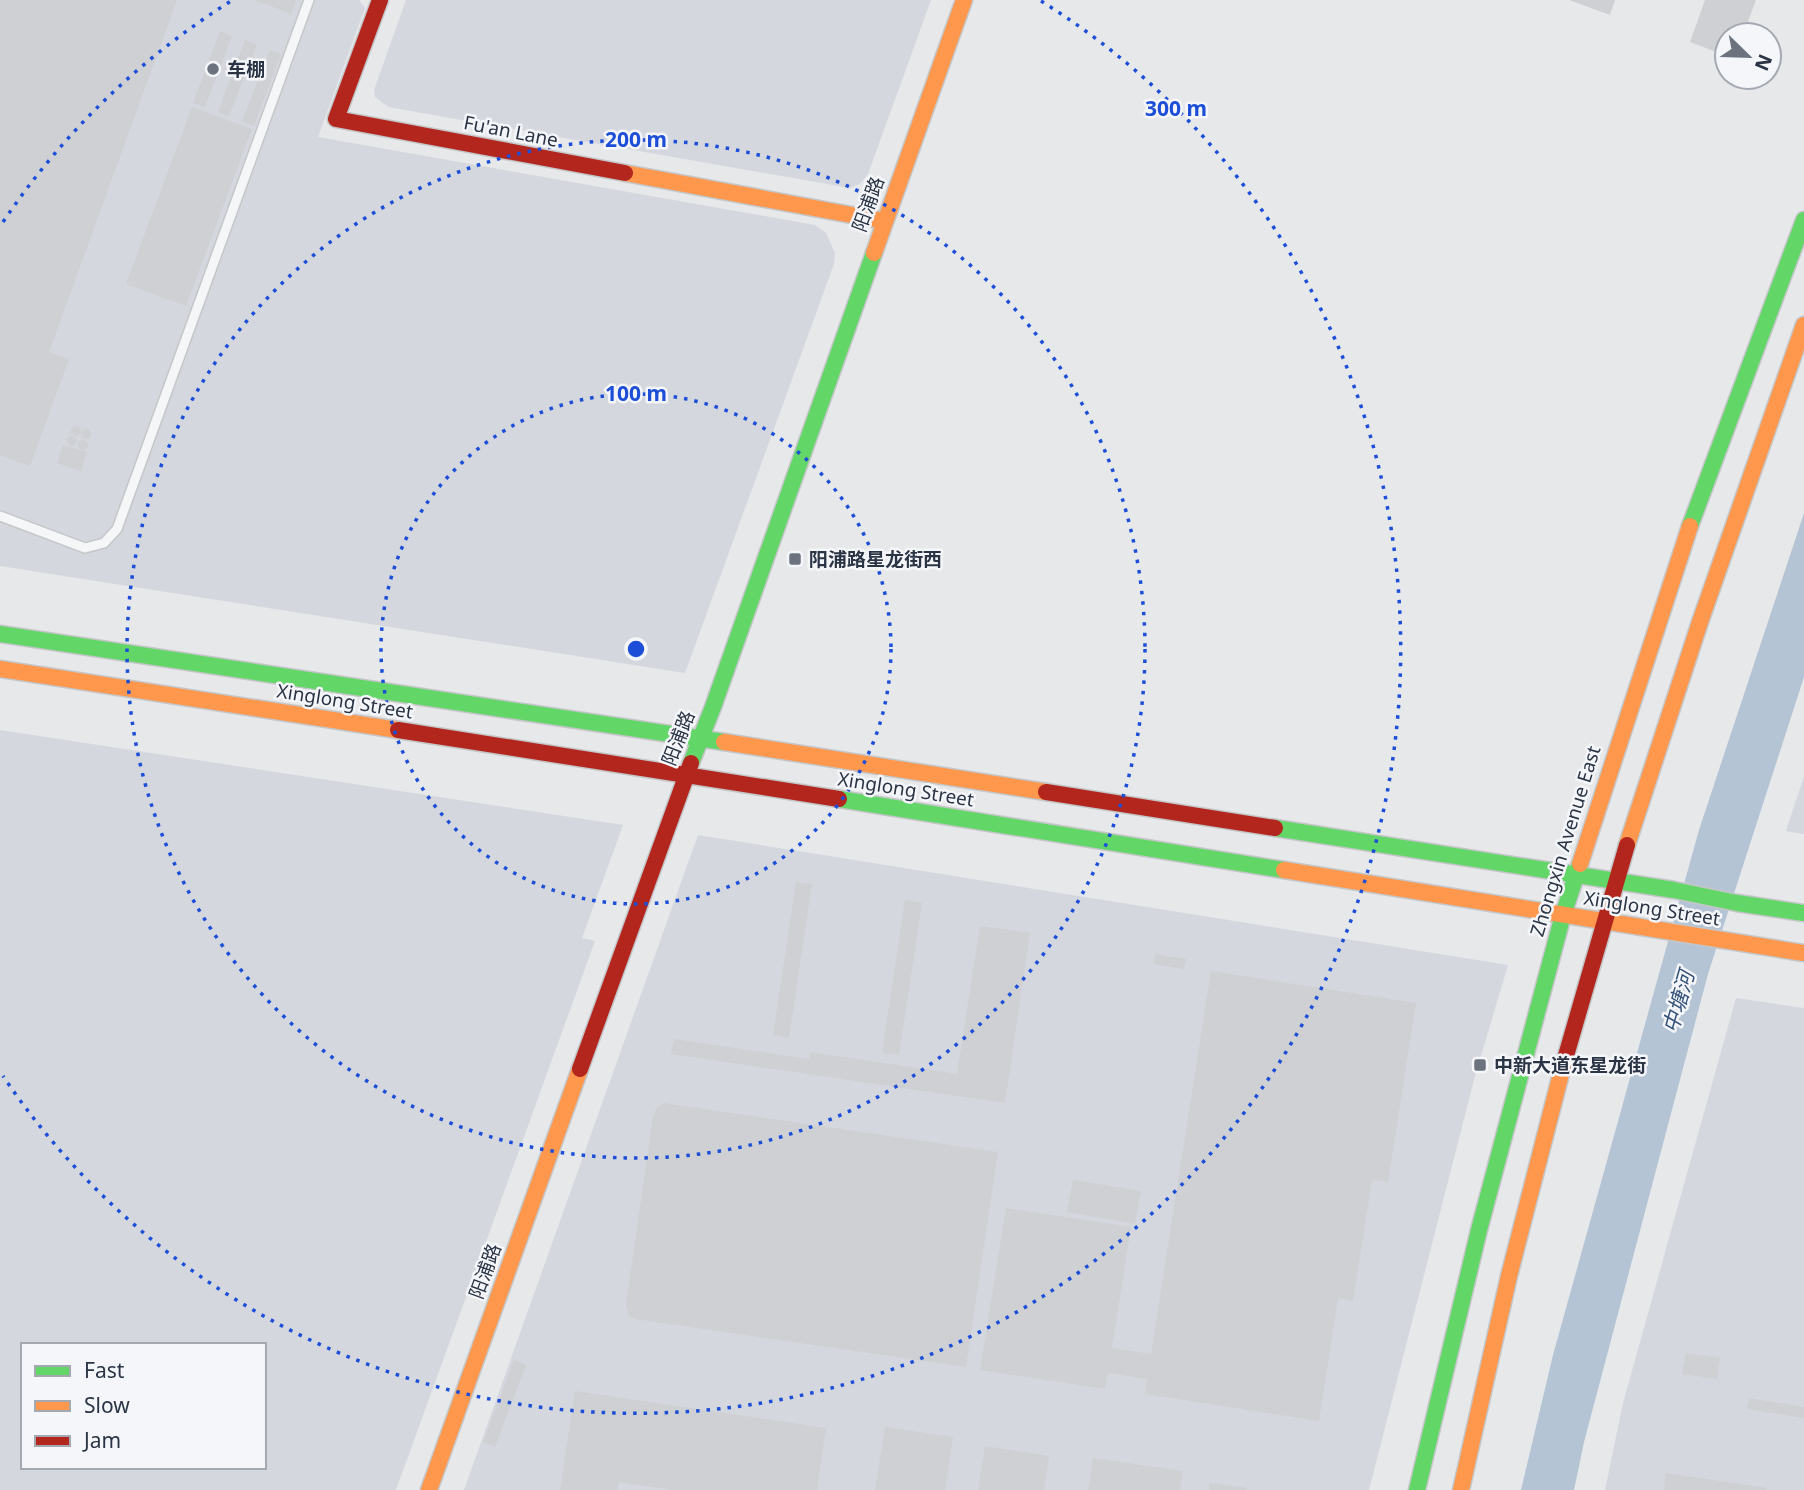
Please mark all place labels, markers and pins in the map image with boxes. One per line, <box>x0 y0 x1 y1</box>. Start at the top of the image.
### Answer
place label: 车棚 <box>227 56 265 82</box>
marker: 车棚 <box>205 61 221 77</box>
place label: 阳浦路星龙街西 <box>809 546 942 572</box>
marker: 阳浦路星龙街西 <box>787 551 803 567</box>
centre of rings <box>624 637 648 661</box>
place label: 中新大道东星龙街 <box>1494 1052 1646 1078</box>
marker: 中新大道东星龙街 <box>1472 1057 1488 1073</box>

